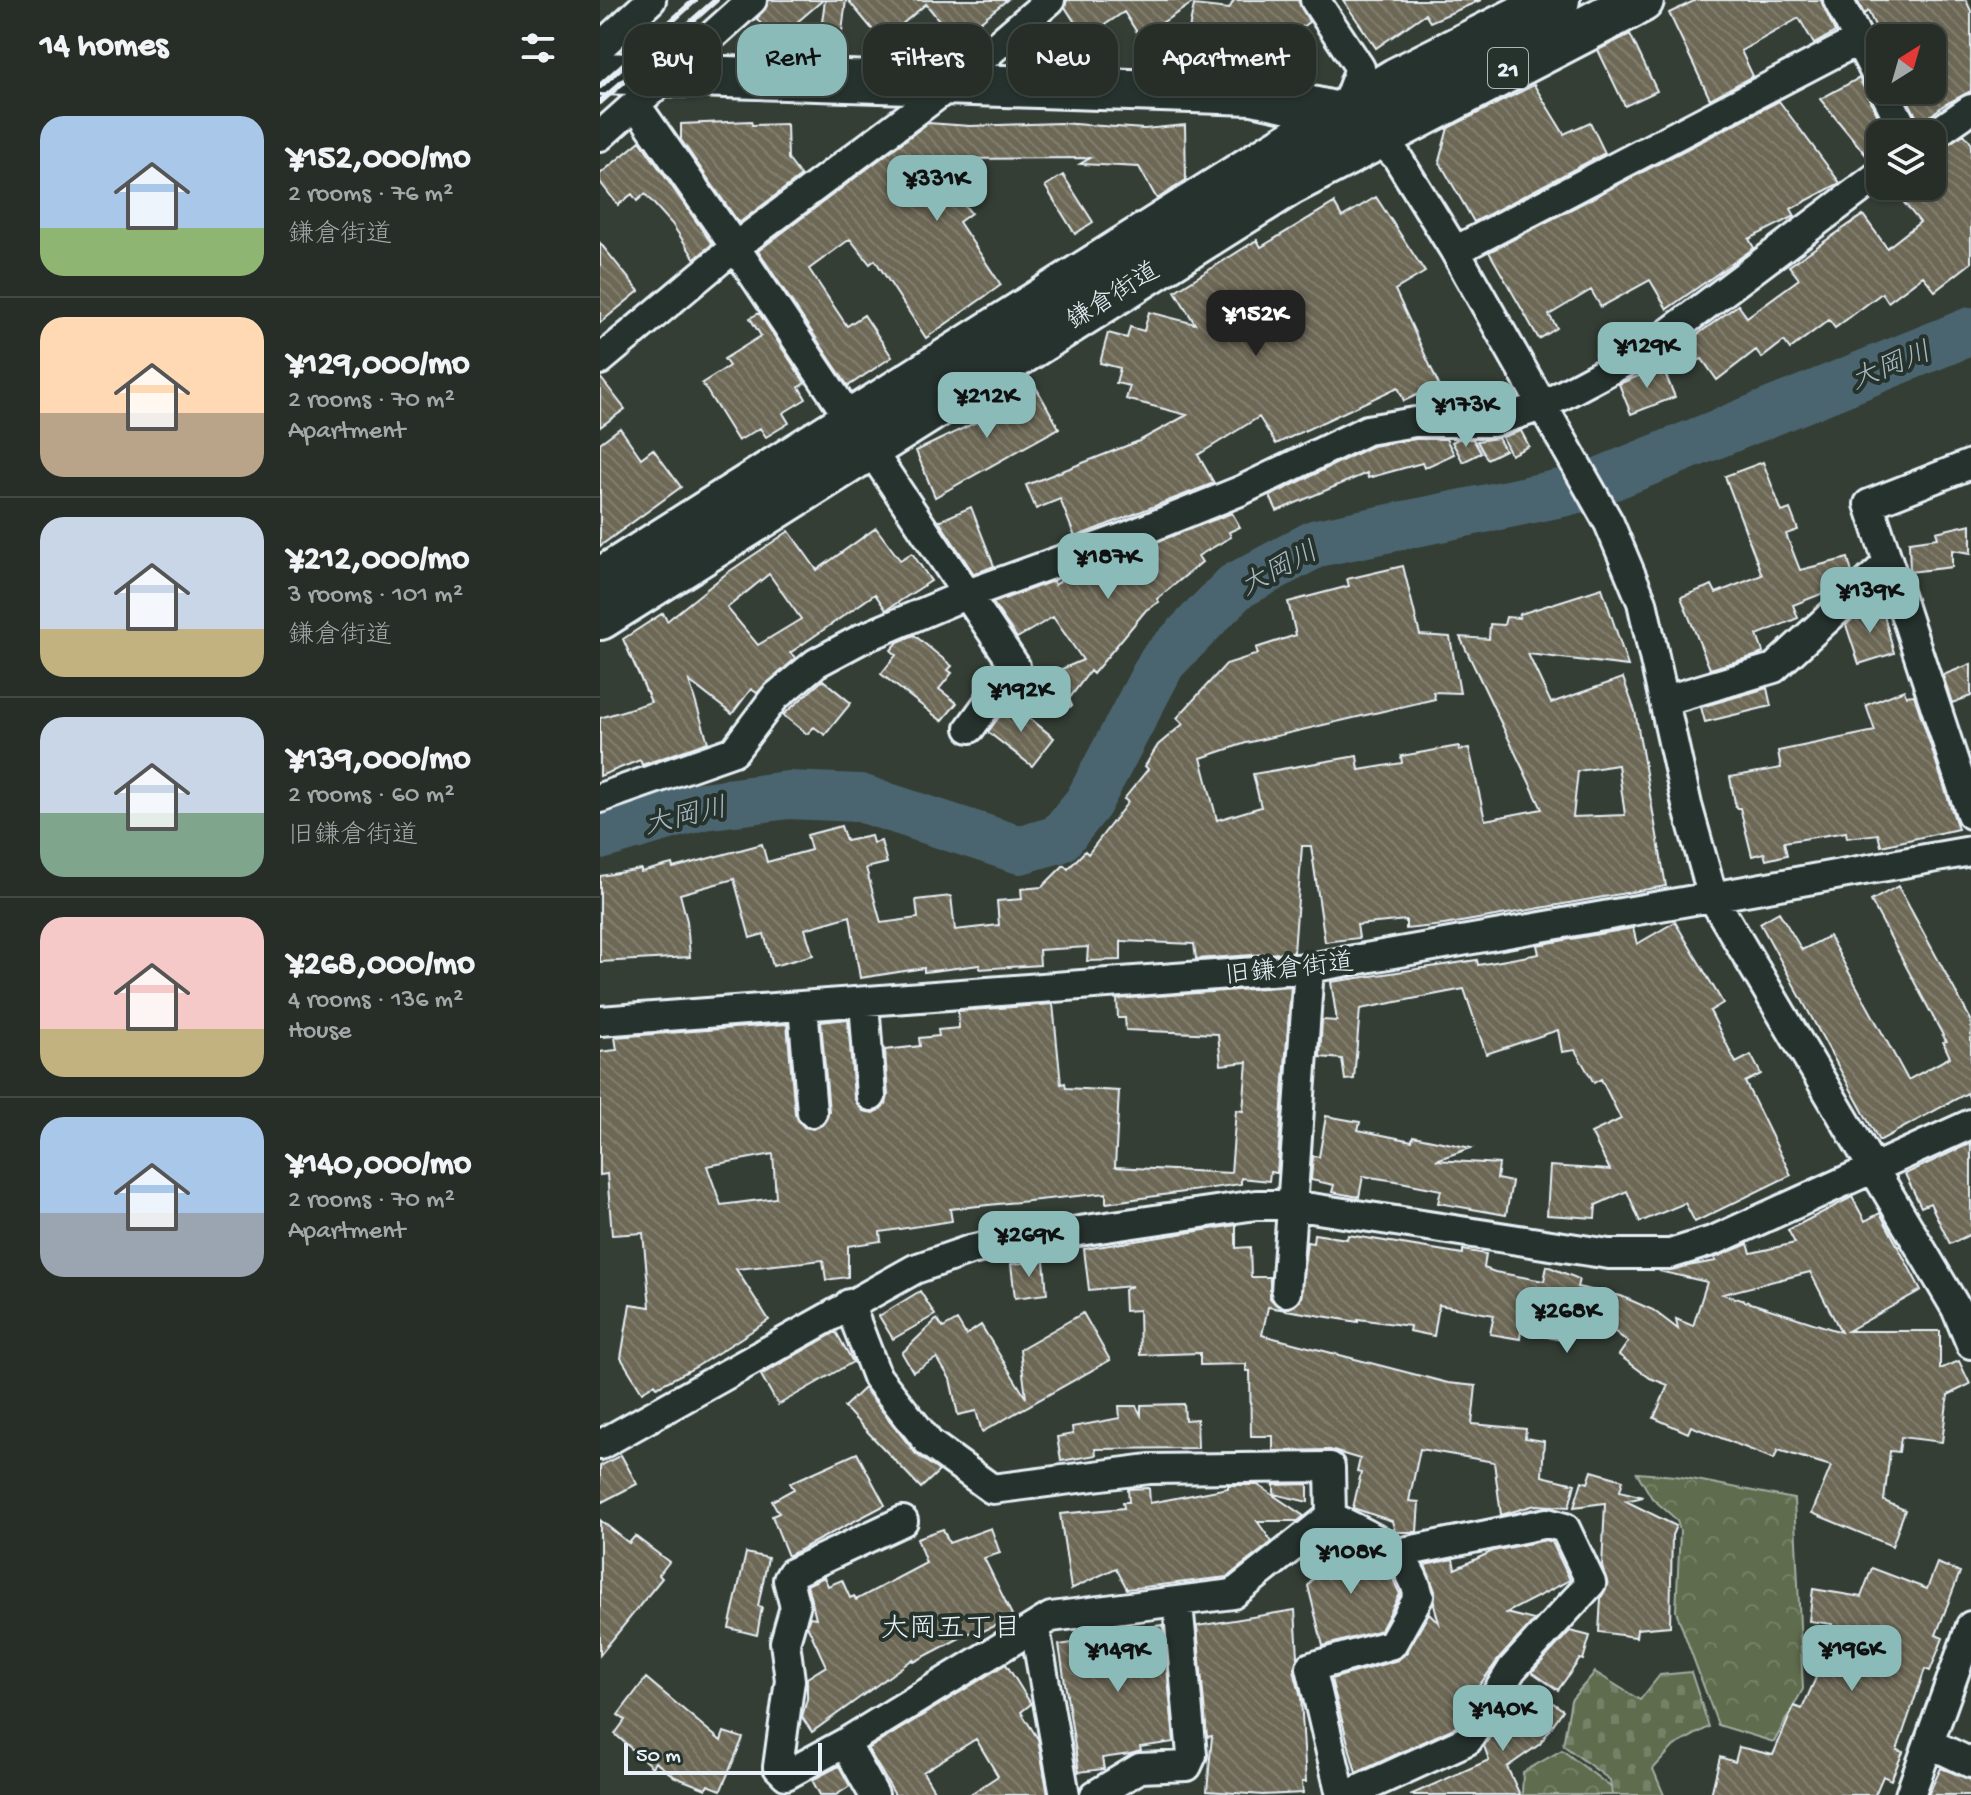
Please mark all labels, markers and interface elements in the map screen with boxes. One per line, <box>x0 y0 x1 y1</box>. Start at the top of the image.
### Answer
chip: Buy <box>624 24 721 96</box>
chip: Rent <box>737 24 847 96</box>
chip: Filters <box>863 24 992 96</box>
chip: New <box>1008 24 1118 96</box>
chip: Apartment <box>1134 24 1316 96</box>
north arrow <box>1866 24 1946 104</box>
map controls <box>1866 24 1946 200</box>
icon: filters <box>516 26 560 70</box>
text: 14 homes <box>40 28 168 68</box>
road number: 21 <box>1488 48 1528 88</box>
button: layers <box>1866 120 1946 200</box>
text: ¥152,000/mo <box>288 140 471 180</box>
icon: home <box>104 148 200 244</box>
pin: ¥331K <box>881 155 993 223</box>
text: ¥331K <box>905 165 969 196</box>
text: 2 rooms · 76 m² <box>288 180 453 211</box>
text: 鎌倉街道 <box>288 221 392 252</box>
street label: 鎌倉街道 <box>1061 255 1167 339</box>
pin: ¥152K <box>1200 290 1312 358</box>
text: ¥152K <box>1224 300 1288 331</box>
pin: ¥129K <box>1591 322 1703 390</box>
text: ¥129K <box>1616 332 1678 363</box>
water label: 大岡川 <box>1847 337 1937 399</box>
text: ¥129,000/mo <box>288 346 470 386</box>
icon: home <box>104 349 200 445</box>
pin: ¥212K <box>931 372 1043 440</box>
pin: ¥173K <box>1410 381 1522 449</box>
text: ¥212K <box>956 382 1018 413</box>
text: 2 rooms · 70 m² <box>288 386 455 417</box>
text: ¥173K <box>1434 391 1498 422</box>
text: Apartment <box>288 417 405 448</box>
pin: ¥187K <box>1052 533 1164 601</box>
water label: 大岡川 <box>1235 537 1325 605</box>
text: ¥212,000/mo <box>288 541 469 581</box>
text: ¥187K <box>1076 543 1140 574</box>
icon: home <box>104 549 200 645</box>
pin: ¥139K <box>1814 567 1926 635</box>
text: ¥139K <box>1838 577 1902 608</box>
text: 3 rooms · 101 m² <box>288 581 463 612</box>
text: 鎌倉街道 <box>288 622 392 653</box>
pin: ¥192K <box>965 666 1077 734</box>
text: ¥192K <box>990 676 1052 707</box>
text: ¥139,000/mo <box>288 741 471 781</box>
icon: home <box>104 749 200 845</box>
text: 2 rooms · 60 m² <box>288 781 454 812</box>
water label: 大岡川 <box>641 793 731 844</box>
text: 旧鎌倉街道 <box>288 822 418 853</box>
text: ¥268,000/mo <box>288 946 475 986</box>
street label: 旧鎌倉街道 <box>1223 947 1356 994</box>
icon: home <box>104 949 200 1045</box>
text: 4 rooms · 136 m² <box>288 986 463 1017</box>
text: House <box>288 1017 352 1048</box>
text: ¥140,000/mo <box>288 1146 471 1186</box>
icon: home <box>104 1149 200 1245</box>
text: 2 rooms · 70 m² <box>288 1186 455 1217</box>
pin: ¥269K <box>973 1211 1085 1279</box>
text: Apartment <box>288 1217 405 1248</box>
text: ¥269K <box>996 1221 1062 1252</box>
pin: ¥268K <box>1511 1287 1623 1355</box>
text: ¥268K <box>1534 1297 1600 1328</box>
pin: ¥108K <box>1295 1528 1407 1596</box>
text: ¥108K <box>1318 1538 1384 1569</box>
district label: 大岡五丁目 <box>881 1614 1021 1647</box>
pin: ¥196K <box>1796 1625 1908 1693</box>
pin: ¥149K <box>1062 1626 1174 1694</box>
text: ¥196K <box>1820 1635 1884 1666</box>
text: ¥149K <box>1087 1636 1149 1667</box>
pin: ¥140K <box>1447 1685 1559 1753</box>
text: ¥140K <box>1471 1695 1535 1726</box>
scale bar <box>624 1739 822 1775</box>
text: 50 m <box>636 1744 681 1770</box>

